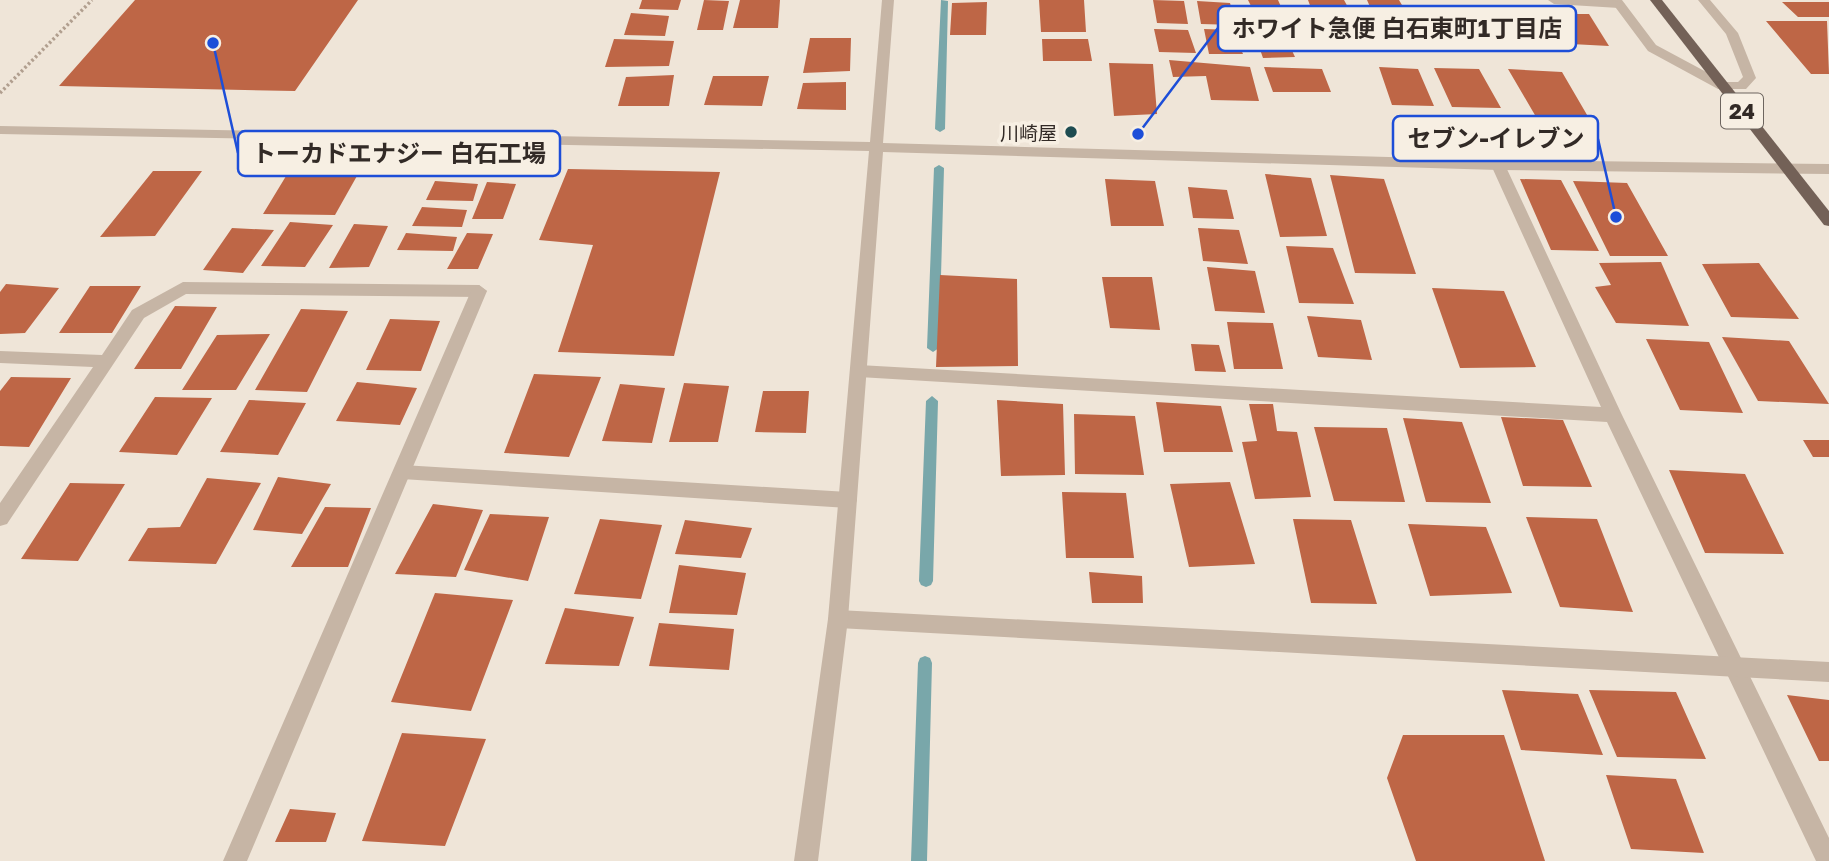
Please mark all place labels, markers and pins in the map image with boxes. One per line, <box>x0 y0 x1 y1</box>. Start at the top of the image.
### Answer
callout: ホワイト急便 白石東町1丁目店 <box>1218 6 1576 51</box>
callout: セブン-イレブン <box>1393 116 1598 161</box>
place label: 川崎屋 <box>1000 121 1057 144</box>
marker: 川崎屋 <box>1063 124 1079 140</box>
callout: トーカドエナジー 白石工場 <box>238 131 560 176</box>

